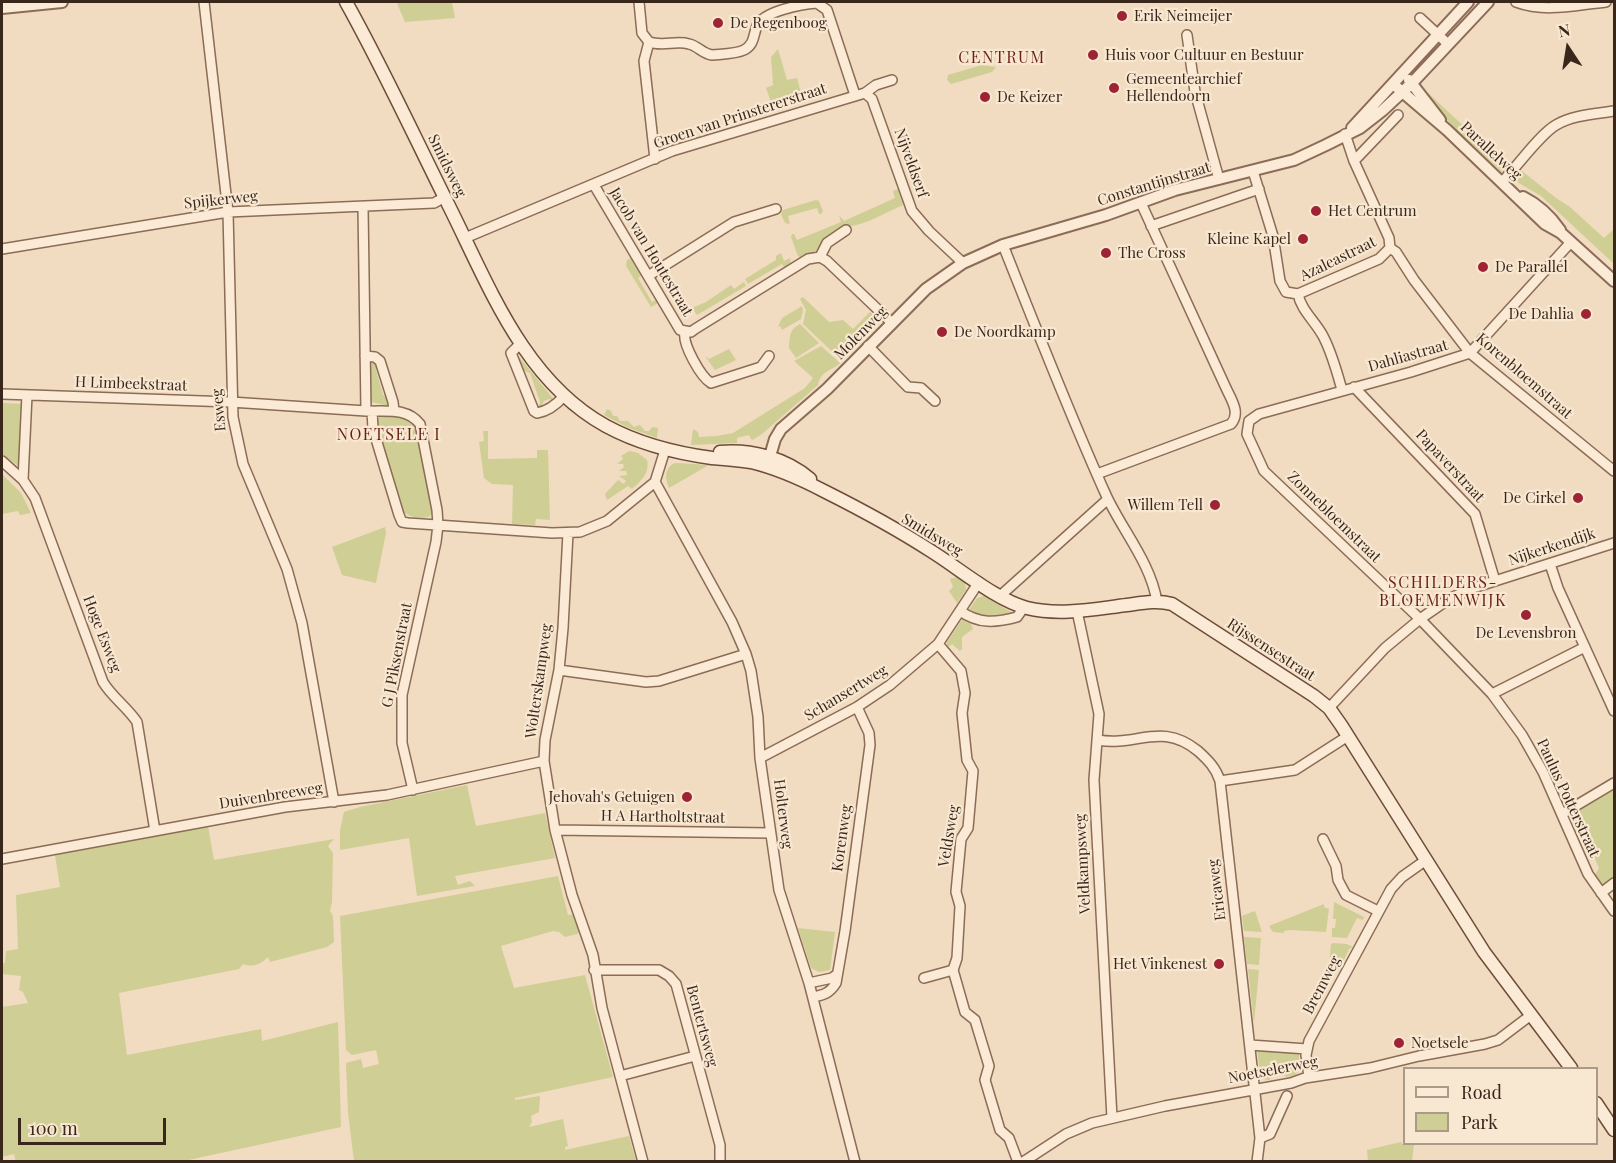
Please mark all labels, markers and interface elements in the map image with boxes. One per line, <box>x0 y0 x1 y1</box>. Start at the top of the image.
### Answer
place label: Erik Neimeijer <box>1134 7 1232 25</box>
marker: Erik Neimeijer <box>1115 9 1129 23</box>
place label: De Regenboog <box>730 14 827 32</box>
marker: De Regenboog <box>711 16 725 30</box>
north arrow <box>1538 18 1598 78</box>
text: N <box>1556 18 1572 41</box>
place label: Huis voor Cultuur en Bestuur <box>1105 46 1304 64</box>
district label: CENTRUM <box>958 48 1046 68</box>
marker: Huis voor Cultuur en Bestuur <box>1086 48 1100 62</box>
place label: Gemeentearchief Hellendoorn <box>1126 70 1241 105</box>
street label: Groen van Prinstererstraat <box>651 80 829 152</box>
marker: Gemeentearchief Hellendoorn <box>1107 81 1121 95</box>
place label: De Keizer <box>997 88 1062 106</box>
marker: De Keizer <box>978 90 992 104</box>
street label: Parallelweg <box>1457 118 1525 184</box>
street label: Nijveldserf <box>890 126 932 200</box>
street label: Smidsweg <box>424 131 470 201</box>
street label: Constantijnstraat <box>1095 158 1213 210</box>
street label: Jacob van Houtestraat <box>605 184 697 320</box>
street label: Spijkerweg <box>183 187 259 213</box>
place label: Het Centrum <box>1328 202 1417 220</box>
marker: Het Centrum <box>1309 204 1323 218</box>
place label: Kleine Kapel <box>1207 230 1291 248</box>
marker: Kleine Kapel <box>1296 232 1310 246</box>
street label: Azaleastraat <box>1297 233 1379 285</box>
place label: The Cross <box>1118 244 1186 262</box>
marker: The Cross <box>1099 246 1113 260</box>
place label: De Parallel <box>1495 258 1568 276</box>
marker: De Parallel <box>1476 260 1490 274</box>
street label: Molenweg <box>830 302 892 364</box>
place label: De Dahlia <box>1509 305 1574 323</box>
marker: De Dahlia <box>1579 307 1593 321</box>
place label: De Noordkamp <box>954 323 1056 341</box>
marker: De Noordkamp <box>935 325 949 339</box>
street label: Korenbloemstraat <box>1472 329 1576 423</box>
street label: Dahliastraat <box>1366 336 1450 376</box>
street label: H Limbeekstraat <box>75 373 187 395</box>
street label: Esweg <box>208 388 230 432</box>
district label: NOETSELE I <box>337 425 441 445</box>
street label: Papaverstraat <box>1412 426 1488 506</box>
street label: Zonnebloemstraat <box>1283 468 1385 566</box>
place label: De Cirkel <box>1503 489 1566 507</box>
marker: De Cirkel <box>1571 491 1585 505</box>
place label: Willem Tell <box>1127 496 1203 514</box>
marker: Willem Tell <box>1208 498 1222 512</box>
street label: Smidsweg <box>898 510 966 560</box>
street label: Nijkerkendijk <box>1506 524 1598 570</box>
district label: SCHILDERS- BLOEMENWIJK <box>1379 573 1507 611</box>
street label: Hoge Esweg <box>79 593 125 675</box>
street label: G J Piksenstraat <box>378 601 416 709</box>
marker: De Levensbron <box>1519 608 1533 622</box>
street label: Rijssensestraat <box>1224 615 1318 685</box>
street label: Wolterskampweg <box>522 623 556 739</box>
place label: De Levensbron <box>1476 624 1576 642</box>
street label: Schansertweg <box>801 661 891 725</box>
street label: Paulus Potterstraat <box>1533 736 1603 860</box>
street label: Holterweg <box>770 778 796 850</box>
street label: Duivenbreeweg <box>218 779 324 813</box>
place label: Jehovah's Getuigen <box>548 788 675 806</box>
marker: Jehovah's Getuigen <box>680 790 694 804</box>
street label: Korenweg <box>828 803 856 873</box>
street label: Veldsweg <box>935 804 963 868</box>
street label: H A Hartholtstraat <box>601 807 725 827</box>
street label: Veldkampsweg <box>1071 813 1095 915</box>
street label: Ericaweg <box>1204 858 1230 922</box>
street label: Bremweg <box>1299 953 1345 1017</box>
place label: Het Vinkenest <box>1113 955 1207 973</box>
marker: Het Vinkenest <box>1212 957 1226 971</box>
street label: Bentertsweg <box>682 983 722 1069</box>
place label: Noetsele <box>1411 1034 1468 1052</box>
marker: Noetsele <box>1392 1036 1406 1050</box>
street label: Noetselerweg <box>1227 1052 1319 1088</box>
legend <box>1403 1067 1598 1145</box>
text: Road <box>1461 1080 1502 1104</box>
scale bar <box>21 1106 170 1144</box>
text: Park <box>1461 1110 1498 1134</box>
text: 100 m <box>29 1116 78 1140</box>

